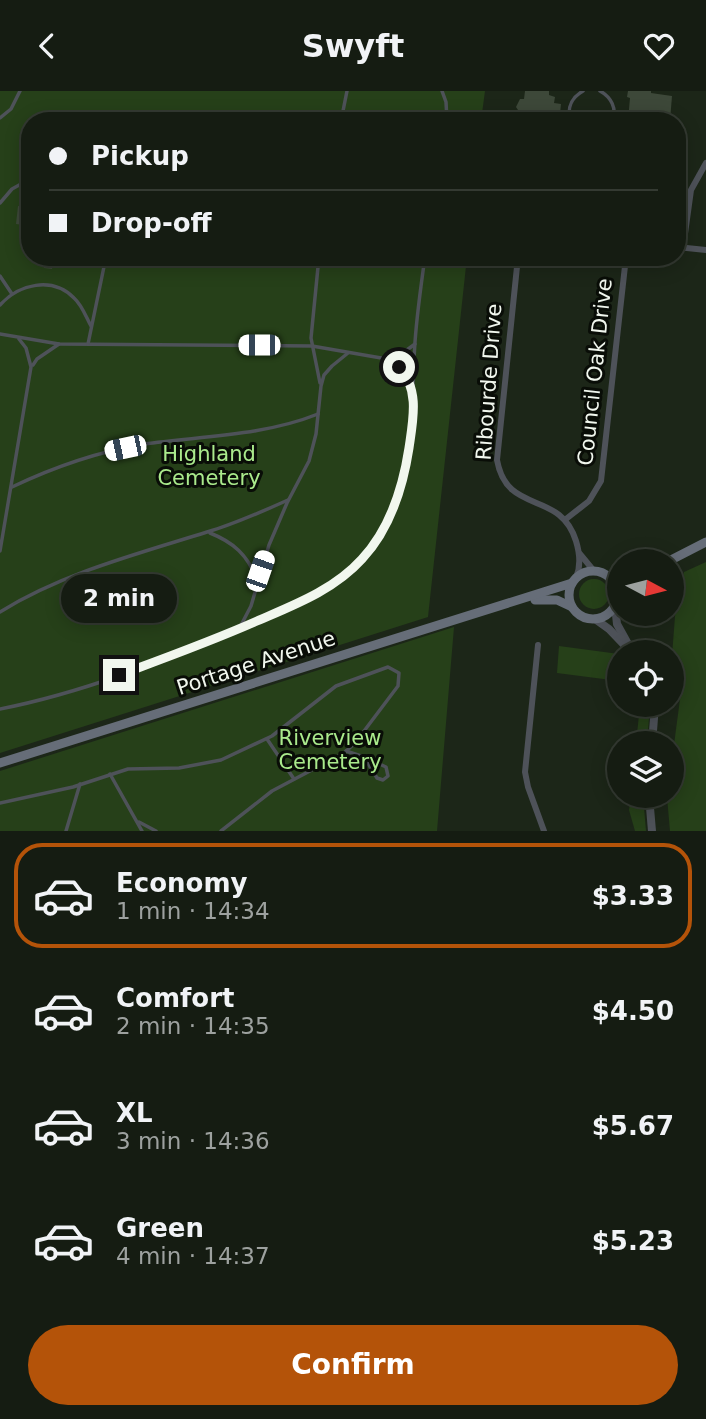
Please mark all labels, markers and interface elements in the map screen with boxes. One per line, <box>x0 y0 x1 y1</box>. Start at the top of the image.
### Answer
icon: back <box>28 27 66 65</box>
text: Swyft <box>302 27 404 65</box>
icon: heart <box>640 27 678 65</box>
text: Pickup <box>91 141 189 171</box>
text: Drop-off <box>91 208 212 238</box>
street label: Council Oak Drive <box>573 277 617 467</box>
street label: Ribourde Drive <box>472 303 506 461</box>
car <box>239 335 281 356</box>
route start <box>383 351 415 383</box>
car <box>103 433 148 463</box>
park label: Highland Cemetery <box>157 442 261 490</box>
car <box>244 548 277 594</box>
north arrow <box>607 549 684 627</box>
map controls <box>607 549 684 808</box>
callout: 2 min <box>61 573 177 623</box>
text: 2 min <box>83 585 155 611</box>
street label: Portage Avenue <box>174 626 338 700</box>
button: locate <box>607 640 684 717</box>
route end <box>103 659 135 691</box>
park label: Riverview Cemetery <box>278 726 382 774</box>
button: layers <box>607 731 684 808</box>
icon: car <box>32 864 95 927</box>
text: Economy <box>116 868 247 898</box>
text: $3.33 <box>592 881 674 911</box>
text: 1 min · 14:34 <box>116 898 270 924</box>
icon: car <box>32 979 95 1042</box>
text: Comfort <box>116 983 234 1013</box>
text: $4.50 <box>592 996 674 1026</box>
text: 2 min · 14:35 <box>116 1013 270 1039</box>
icon: car <box>32 1094 95 1157</box>
text: XL <box>116 1098 153 1128</box>
text: $5.67 <box>592 1111 674 1141</box>
text: 3 min · 14:36 <box>116 1128 270 1154</box>
icon: car <box>32 1209 95 1272</box>
text: Green <box>116 1213 204 1243</box>
text: $5.23 <box>592 1226 674 1256</box>
text: 4 min · 14:37 <box>116 1243 270 1269</box>
button: Confirm <box>28 1325 678 1405</box>

